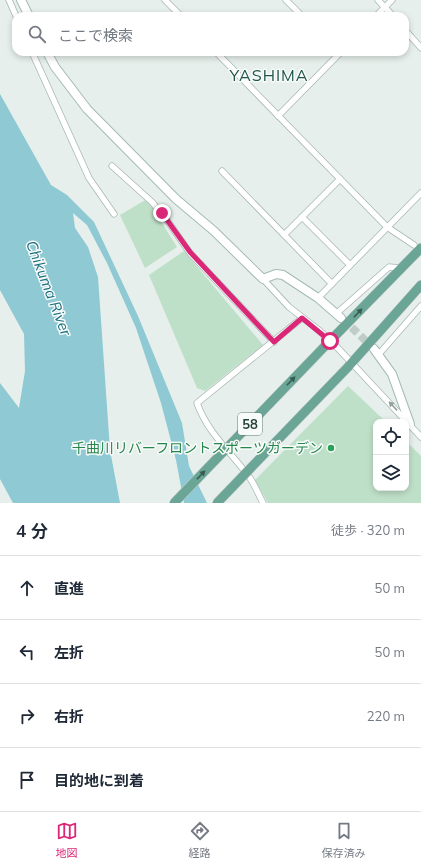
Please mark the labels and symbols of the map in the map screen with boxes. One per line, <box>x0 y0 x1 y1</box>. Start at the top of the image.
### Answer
district label: YASHIMA <box>228 65 309 85</box>
route end <box>153 204 171 222</box>
water label: Chikuma River <box>22 238 76 339</box>
one-way arrow <box>353 308 362 318</box>
route start <box>321 332 339 350</box>
one-way arrow <box>287 376 296 386</box>
one-way arrow <box>388 401 397 411</box>
road number: 58 <box>238 413 262 435</box>
place label: 千曲川リバーフロントスポーツガーデン <box>72 439 323 457</box>
marker: 千曲川リバーフロントスポーツガーデン <box>326 443 336 453</box>
one-way arrow <box>196 470 206 480</box>

